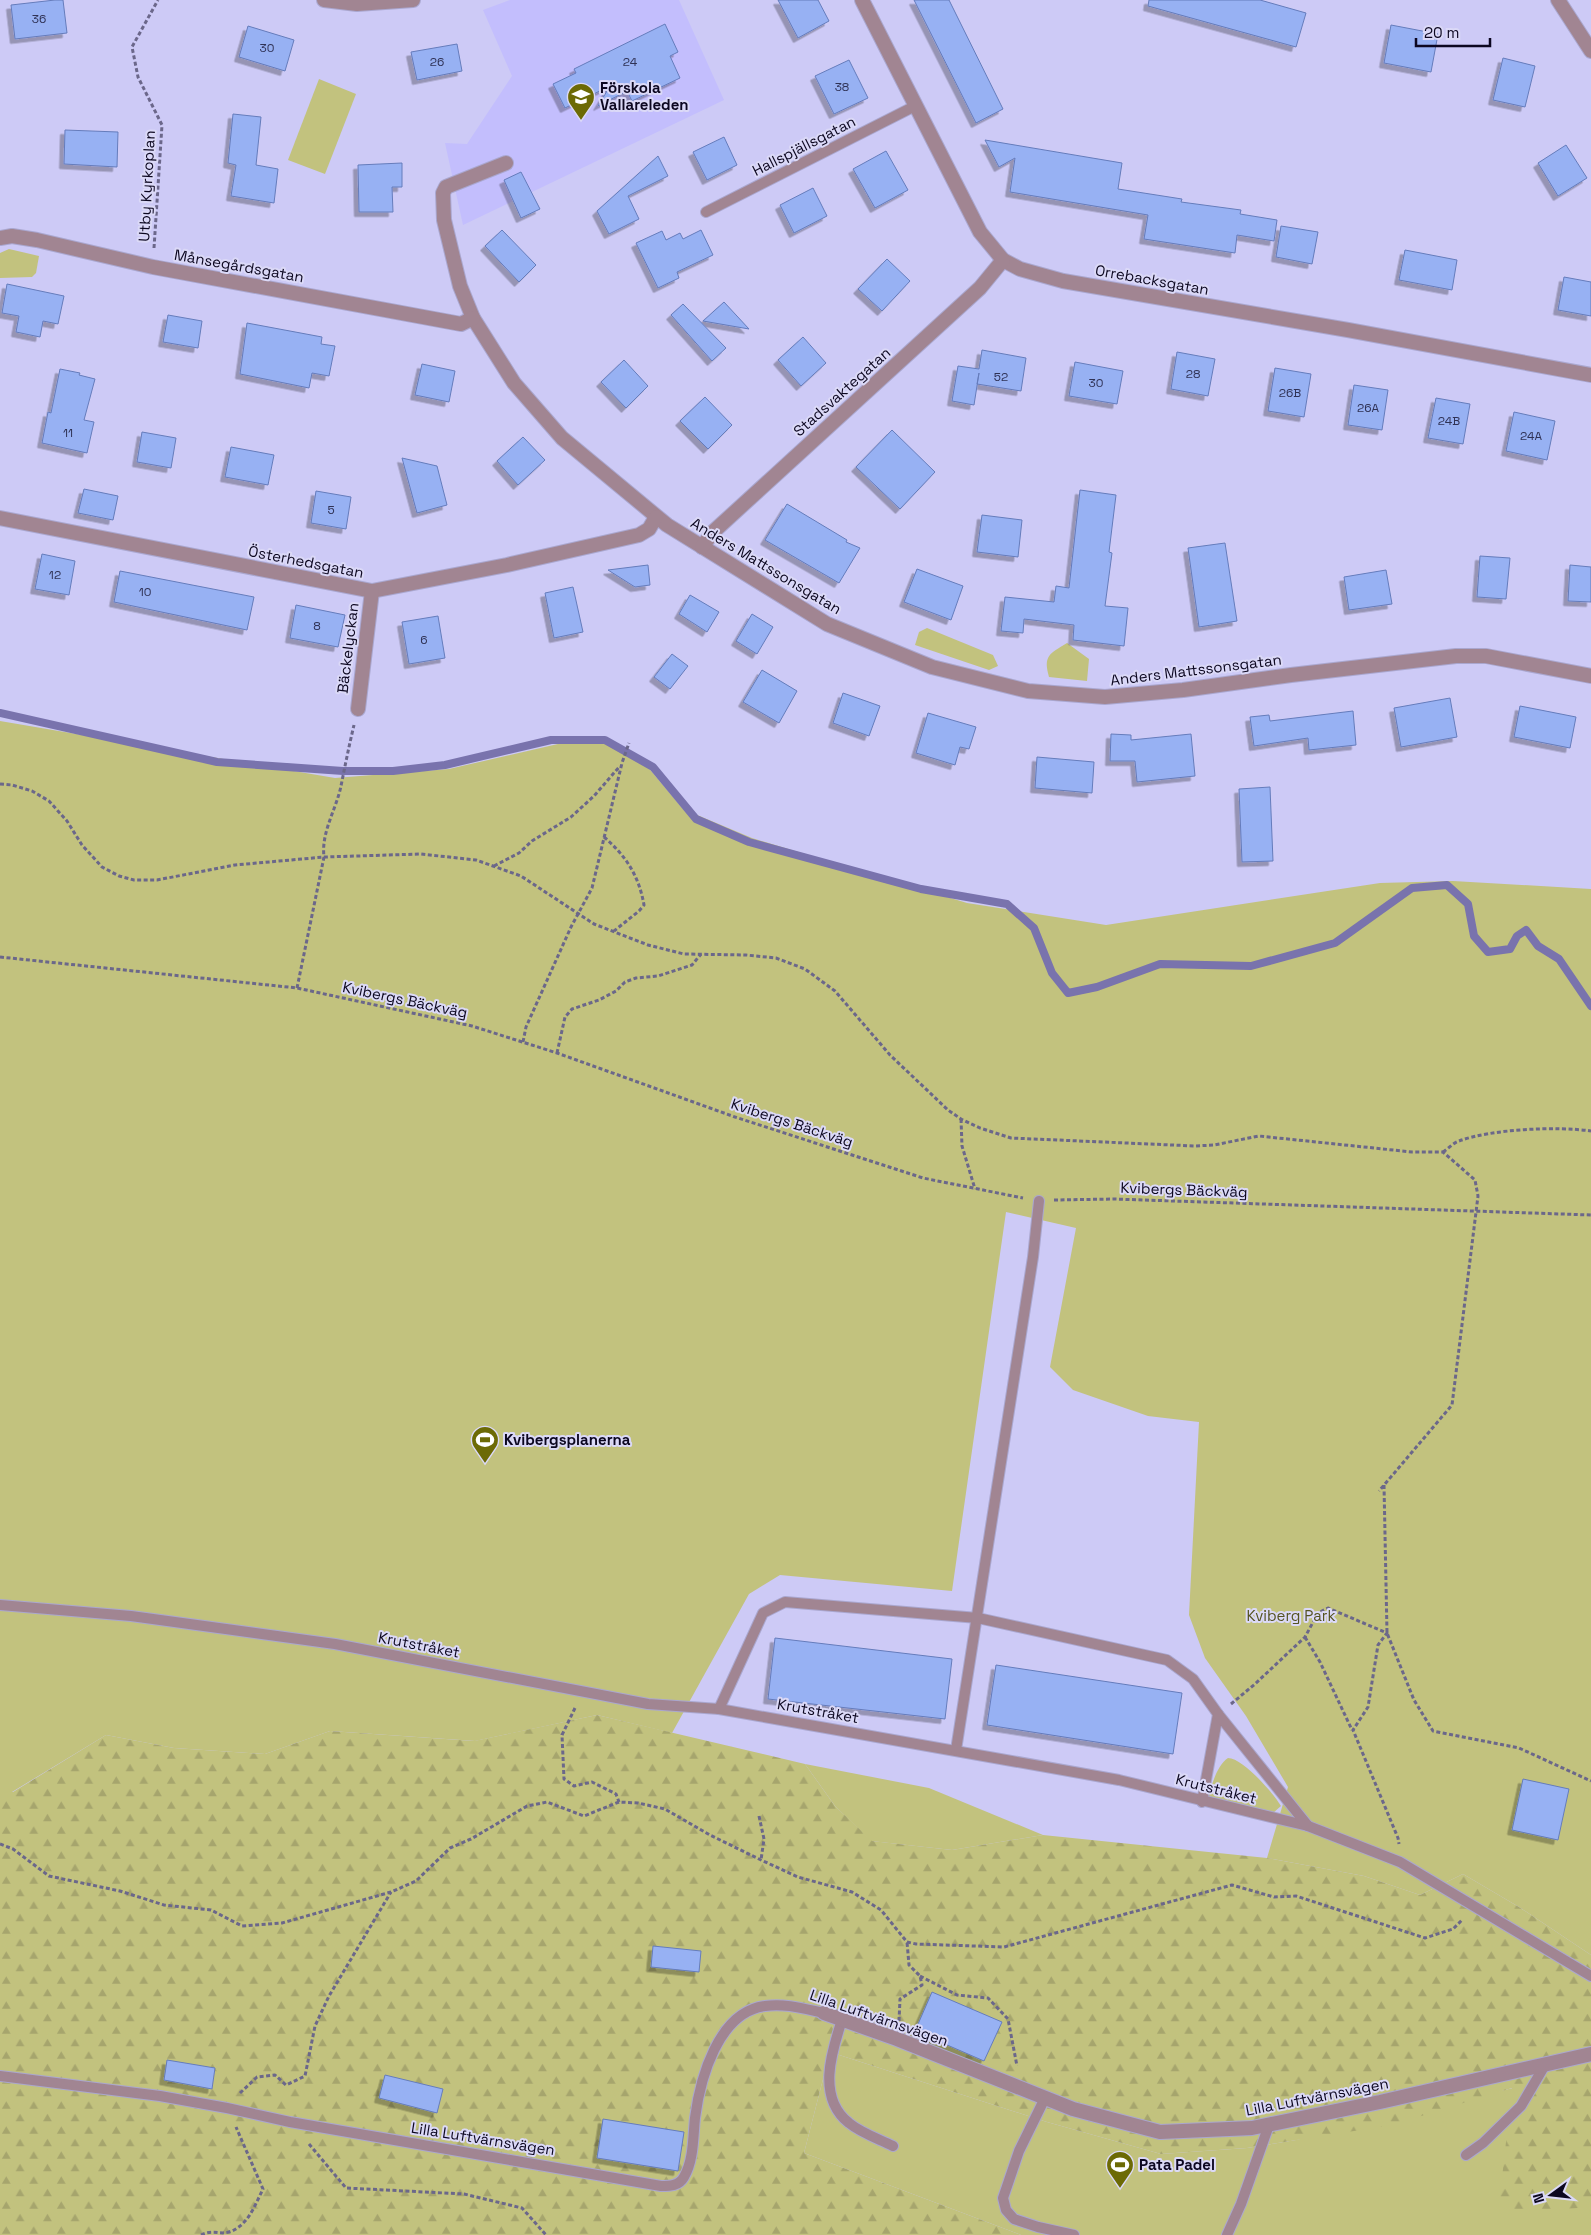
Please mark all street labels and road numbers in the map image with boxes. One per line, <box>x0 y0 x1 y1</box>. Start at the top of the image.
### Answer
street label: Hallspjällsgatan <box>749 111 859 180</box>
street label: Utby Kyrkoplan <box>134 130 159 242</box>
street label: Månsegårdsgatan <box>173 245 305 286</box>
street label: Orrebacksgatan <box>1094 260 1210 299</box>
street label: Stadsvaktegatan <box>789 343 894 440</box>
street label: Anders Mattssonsgatan <box>687 513 845 618</box>
street label: Österhedsgatan <box>247 541 365 582</box>
street label: Bäckelyckan <box>333 601 363 694</box>
street label: Anders Mattssonsgatan <box>1109 650 1283 689</box>
street label: Kvibergs Bäckväg <box>341 977 469 1022</box>
street label: Kvibergs Bäckväg <box>729 1094 856 1151</box>
street label: Kvibergs Bäckväg <box>1120 1178 1248 1201</box>
street label: Krutstråket <box>377 1627 462 1662</box>
street label: Krutstråket <box>776 1694 861 1727</box>
street label: Krutstråket <box>1174 1769 1259 1808</box>
street label: Lilla Luftvärnsvägen <box>807 1985 951 2050</box>
street label: Lilla Luftvärnsvägen <box>1244 2073 1390 2120</box>
street label: Lilla Luftvärnsvägen <box>410 2118 556 2159</box>

